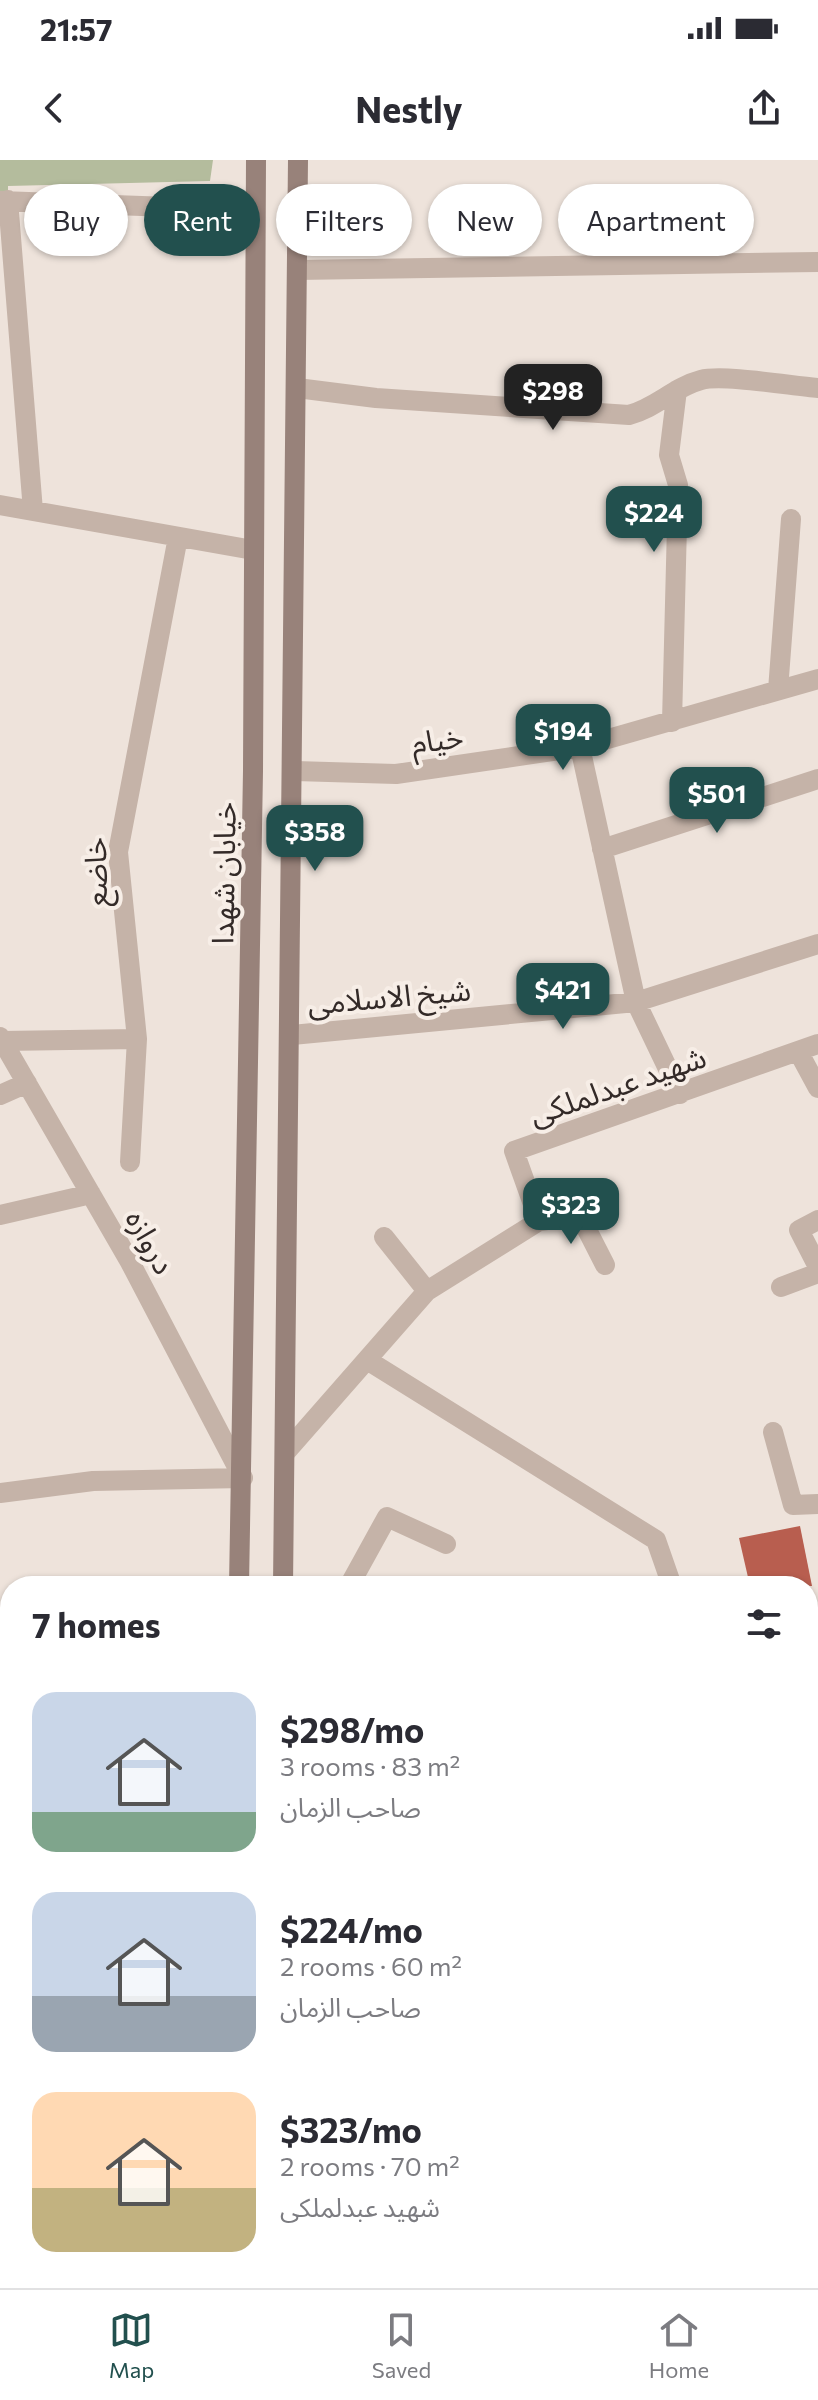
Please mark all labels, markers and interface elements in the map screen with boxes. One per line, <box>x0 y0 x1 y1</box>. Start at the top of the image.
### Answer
text: 21:57 <box>40 10 113 47</box>
icon: back <box>32 86 76 130</box>
text: Nestly <box>355 86 463 130</box>
icon: share <box>742 86 786 130</box>
chip: Buy <box>24 184 128 256</box>
chip: Rent <box>144 184 260 256</box>
chip: Filters <box>276 184 412 256</box>
chip: New <box>428 184 542 256</box>
chip: Apartment <box>558 184 754 256</box>
pin: $298 <box>506 364 600 432</box>
text: $298 <box>522 374 584 405</box>
pin: $224 <box>607 486 701 554</box>
text: $224 <box>624 496 684 527</box>
pin: $194 <box>516 704 610 772</box>
text: $194 <box>534 714 592 745</box>
street label: خیام <box>409 716 466 766</box>
pin: $501 <box>670 767 764 835</box>
text: $501 <box>687 777 747 808</box>
street label: خیابان شهدا <box>202 801 243 945</box>
pin: $358 <box>268 805 362 873</box>
text: $358 <box>284 815 346 846</box>
street label: خاضع <box>75 837 119 907</box>
pin: $421 <box>516 963 610 1031</box>
street label: شیخ الاسلامی <box>306 969 473 1027</box>
text: $421 <box>534 973 592 1004</box>
street label: شهید عبدلملکی <box>524 1036 711 1132</box>
pin: $323 <box>524 1178 618 1246</box>
text: $323 <box>541 1188 601 1219</box>
street label: دروازه <box>118 1202 185 1280</box>
icon: filters <box>742 1602 786 1646</box>
text: 7 homes <box>32 1603 161 1645</box>
text: $298/mo <box>280 1708 424 1750</box>
icon: home <box>96 1724 192 1820</box>
text: 3 rooms · 83 m² <box>280 1750 460 1781</box>
text: صاحب الزمان <box>280 1791 421 1822</box>
text: $224/mo <box>280 1908 423 1950</box>
icon: home <box>96 1924 192 2020</box>
text: 2 rooms · 60 m² <box>280 1950 462 1981</box>
text: صاحب الزمان <box>280 1991 421 2022</box>
text: $323/mo <box>280 2108 422 2150</box>
icon: home <box>96 2124 192 2220</box>
text: 2 rooms · 70 m² <box>280 2150 460 2181</box>
text: شهید عبدلملکی <box>280 2191 440 2222</box>
tab: Map <box>109 2308 154 2383</box>
tab: Saved <box>372 2308 431 2383</box>
tab: Home <box>649 2308 709 2383</box>

